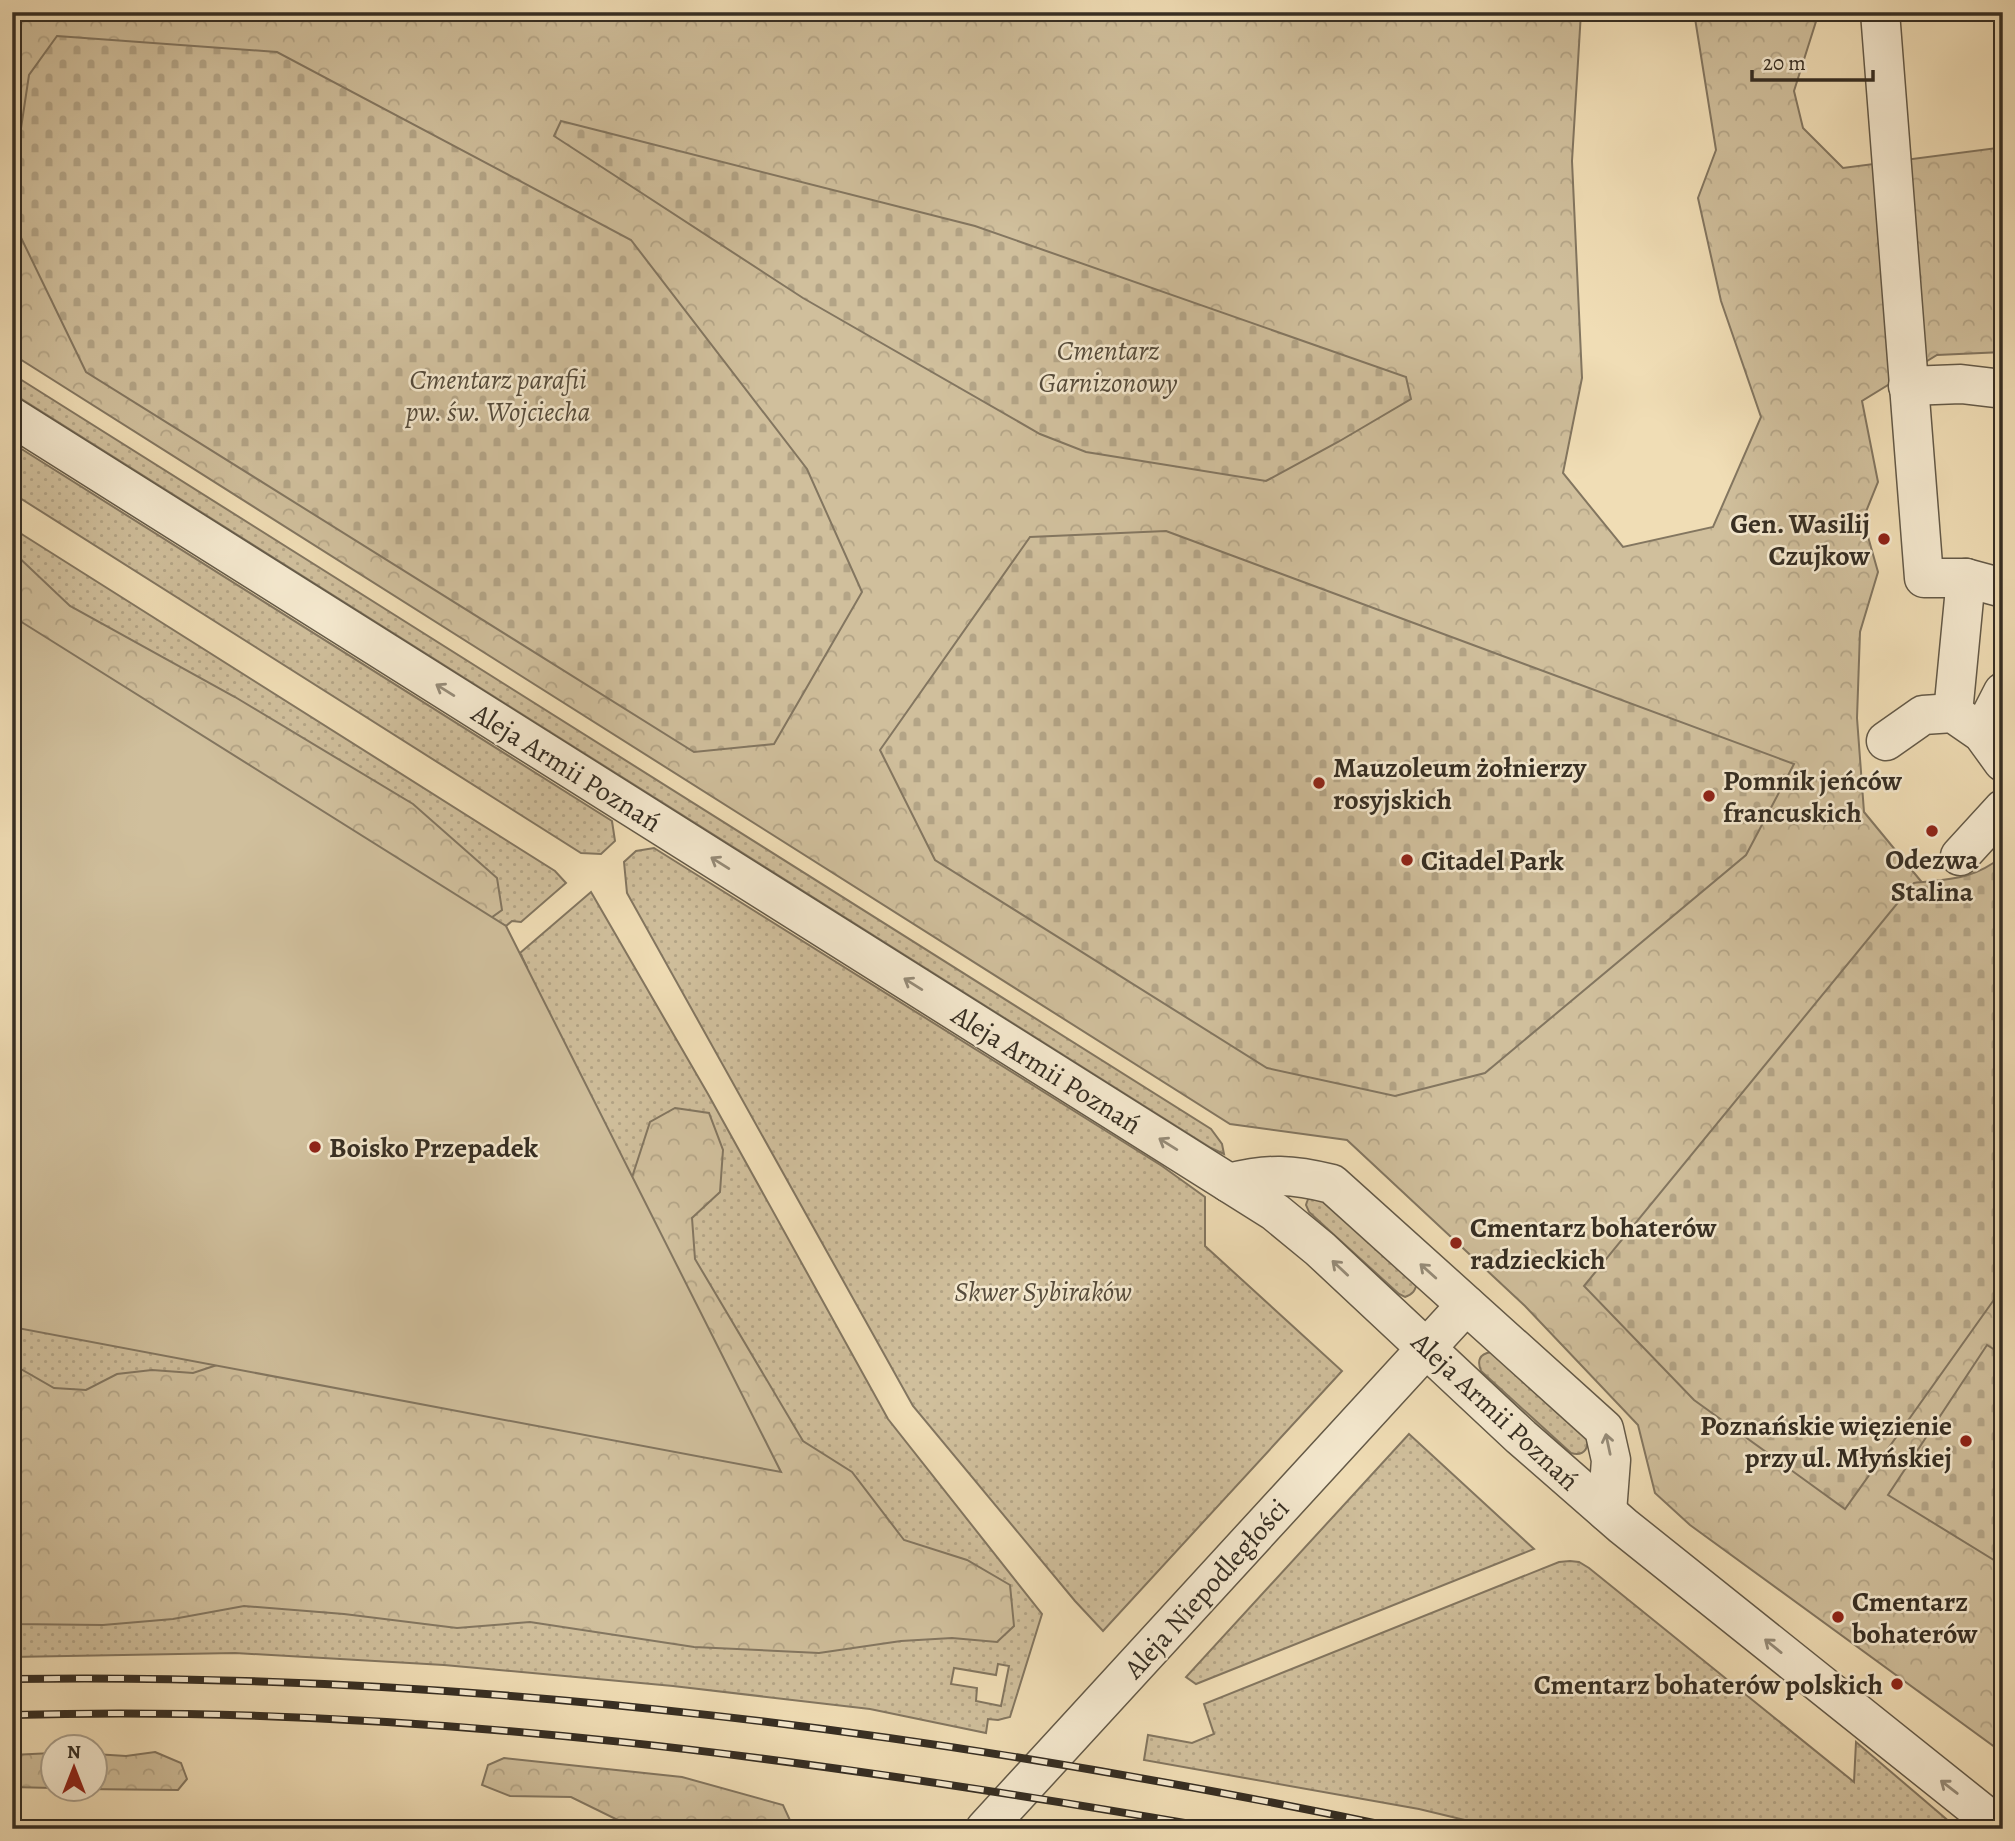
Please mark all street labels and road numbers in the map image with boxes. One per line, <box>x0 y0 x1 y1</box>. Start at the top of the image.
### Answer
street label: Aleja Armii Poznań <box>464 694 669 841</box>
street label: Aleja Armii Poznań <box>944 996 1149 1143</box>
street label: Aleja Armii Poznań <box>1402 1323 1588 1500</box>
street label: Aleja Niepodległości <box>1115 1490 1298 1688</box>

